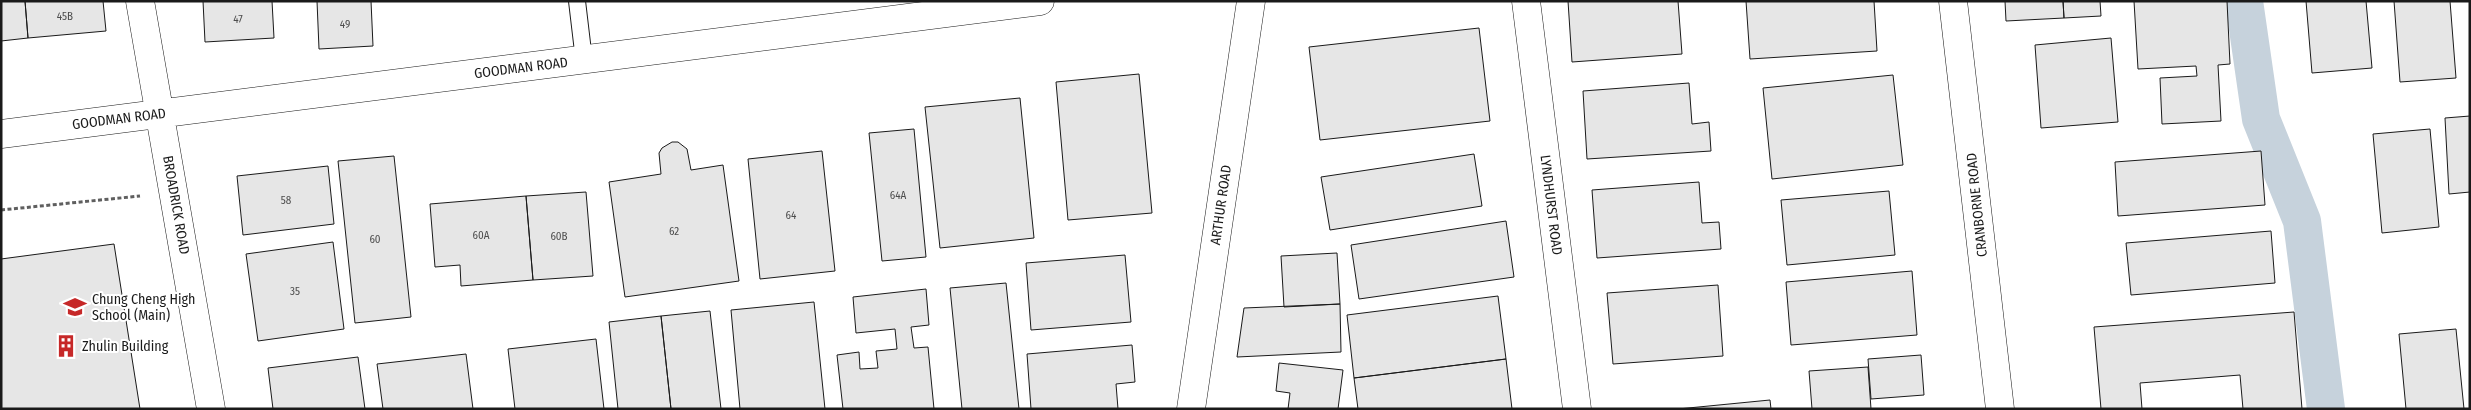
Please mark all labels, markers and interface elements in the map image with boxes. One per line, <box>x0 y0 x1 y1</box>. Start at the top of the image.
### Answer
house number: 45B <box>57 10 73 23</box>
house number: 47 <box>233 13 243 26</box>
house number: 49 <box>340 18 350 31</box>
street label: GOODMAN ROAD <box>473 54 569 82</box>
street label: GOODMAN ROAD <box>71 105 167 133</box>
street label: CRANBORNE ROAD <box>1963 152 1991 258</box>
street label: BROADRICK ROAD <box>159 154 193 256</box>
street label: LYNDHURST ROAD <box>1536 154 1566 256</box>
street label: ARTHUR ROAD <box>1207 164 1235 246</box>
house number: 64A <box>890 189 906 202</box>
house number: 58 <box>281 194 292 207</box>
house number: 64 <box>786 209 797 222</box>
house number: 62 <box>669 225 679 238</box>
house number: 60A <box>473 229 490 242</box>
house number: 60B <box>550 230 568 243</box>
house number: 60 <box>369 233 381 246</box>
house number: 35 <box>290 285 300 298</box>
place label: Chung Cheng High School (Main) <box>92 291 195 324</box>
school or university icon: Chung Cheng High School (Main) <box>62 294 88 320</box>
building icon: Zhulin Building <box>53 333 79 359</box>
place label: Zhulin Building <box>82 338 169 355</box>

